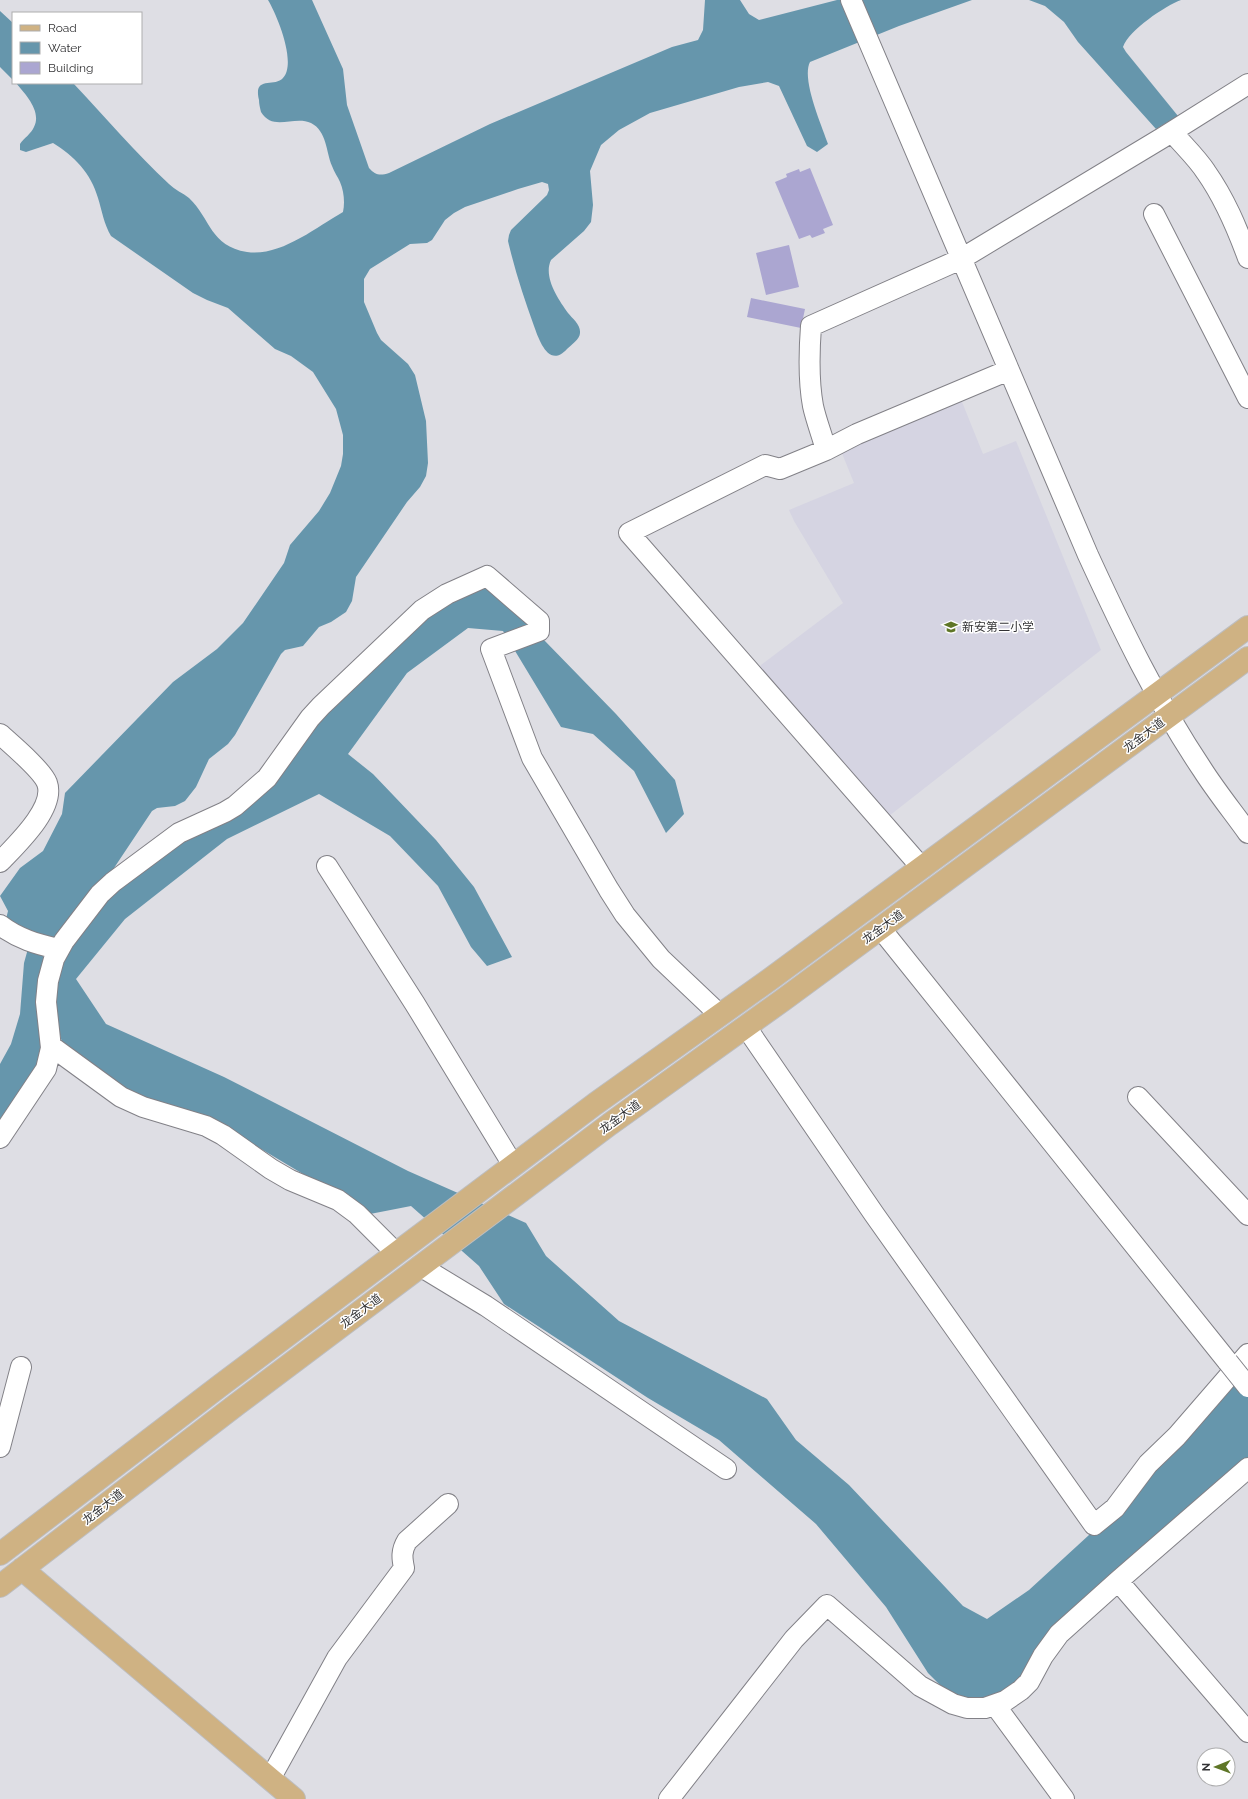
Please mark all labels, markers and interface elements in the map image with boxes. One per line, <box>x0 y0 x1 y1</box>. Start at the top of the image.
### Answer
legend <box>12 12 142 84</box>
text: Road <box>48 21 77 35</box>
text: Water <box>48 41 82 55</box>
text: Building <box>48 61 94 75</box>
school or university icon: 新安第二小学 <box>943 619 959 635</box>
place label: 新安第二小学 <box>962 620 1034 634</box>
street label: 龙金大道 <box>1121 715 1167 755</box>
street label: 龙金大道 <box>859 907 907 947</box>
street label: 龙金大道 <box>596 1097 644 1137</box>
street label: 龙金大道 <box>338 1291 384 1331</box>
street label: 龙金大道 <box>80 1487 126 1527</box>
north arrow <box>1196 1747 1236 1787</box>
text: N <box>1200 1763 1213 1771</box>

